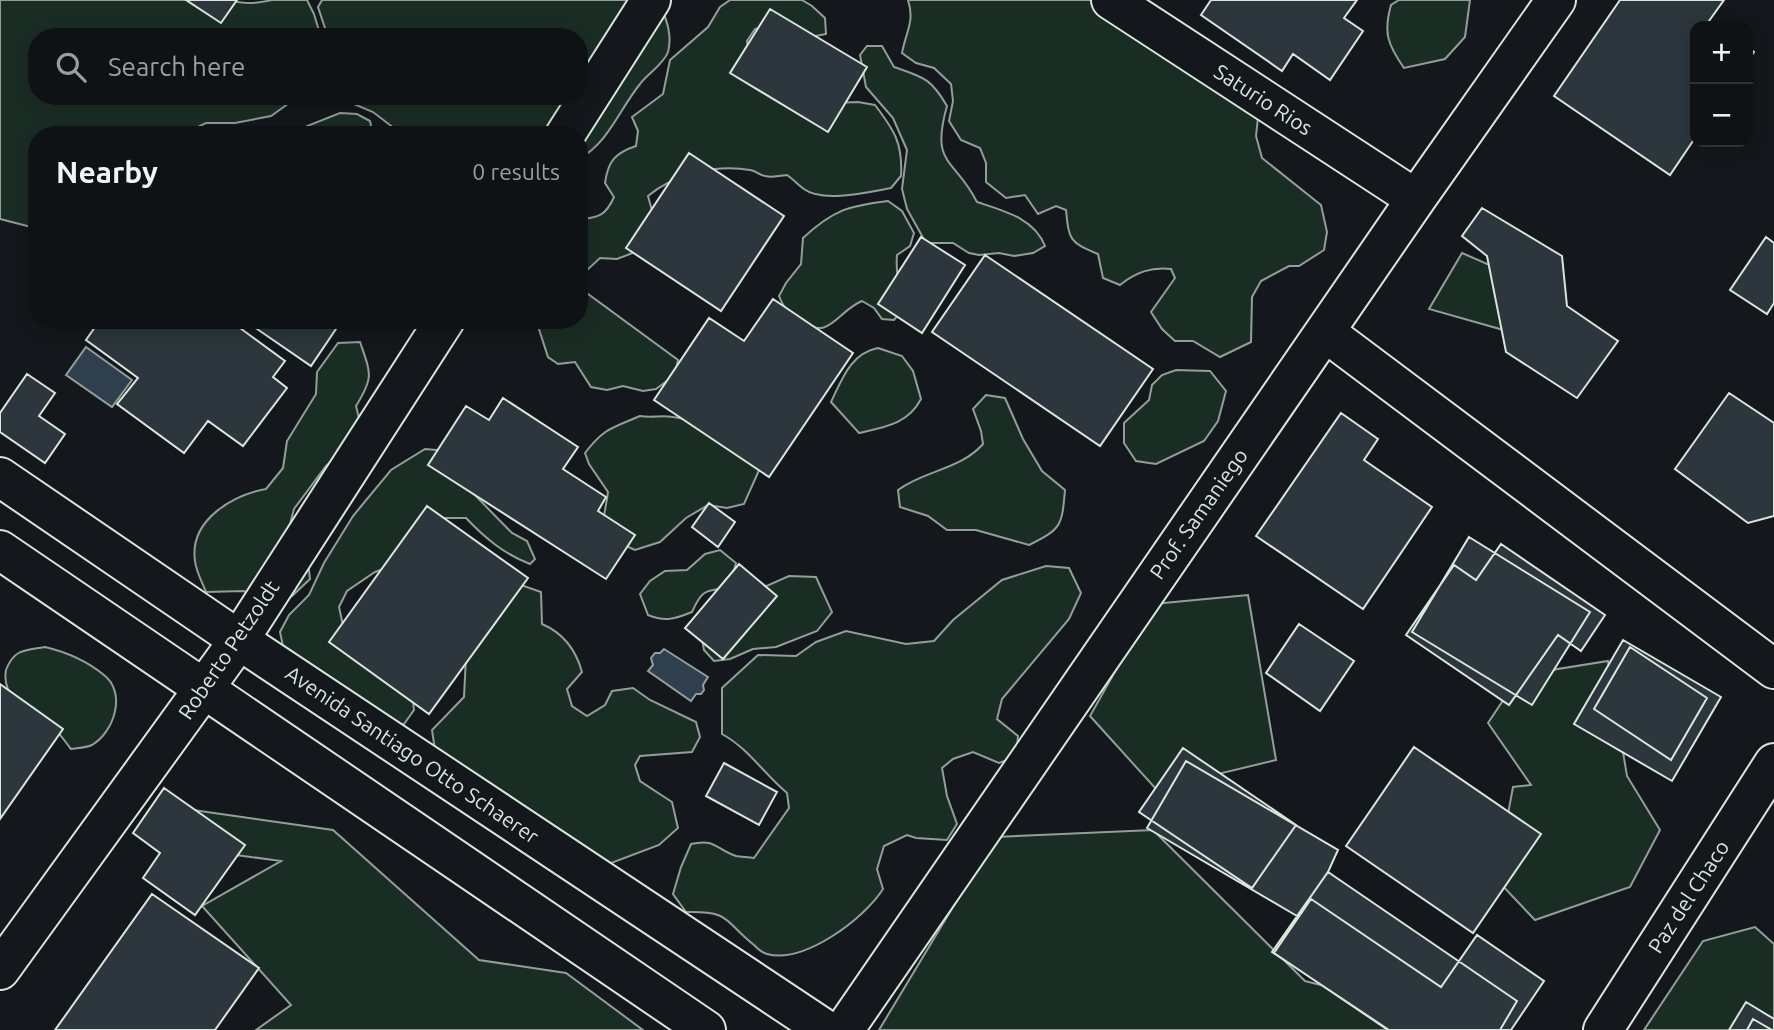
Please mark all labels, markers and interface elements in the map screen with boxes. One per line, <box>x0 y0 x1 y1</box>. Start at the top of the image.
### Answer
map controls <box>1690 21 1753 147</box>
button: + <box>1690 21 1753 84</box>
search box <box>28 28 588 105</box>
icon: search <box>52 48 90 86</box>
text: Search here <box>108 52 245 81</box>
street label: Saturio Rios <box>1210 59 1317 140</box>
button: − <box>1690 84 1753 147</box>
text: Nearby <box>56 155 158 189</box>
text: 0 results <box>472 159 560 184</box>
street label: Prof. Samaniego <box>1144 444 1252 583</box>
street label: Roberto Petzoldt <box>173 575 283 723</box>
street label: Avenida Santiago Otto Schaerer <box>282 660 544 848</box>
street label: Paz del Chaco <box>1643 836 1733 957</box>

